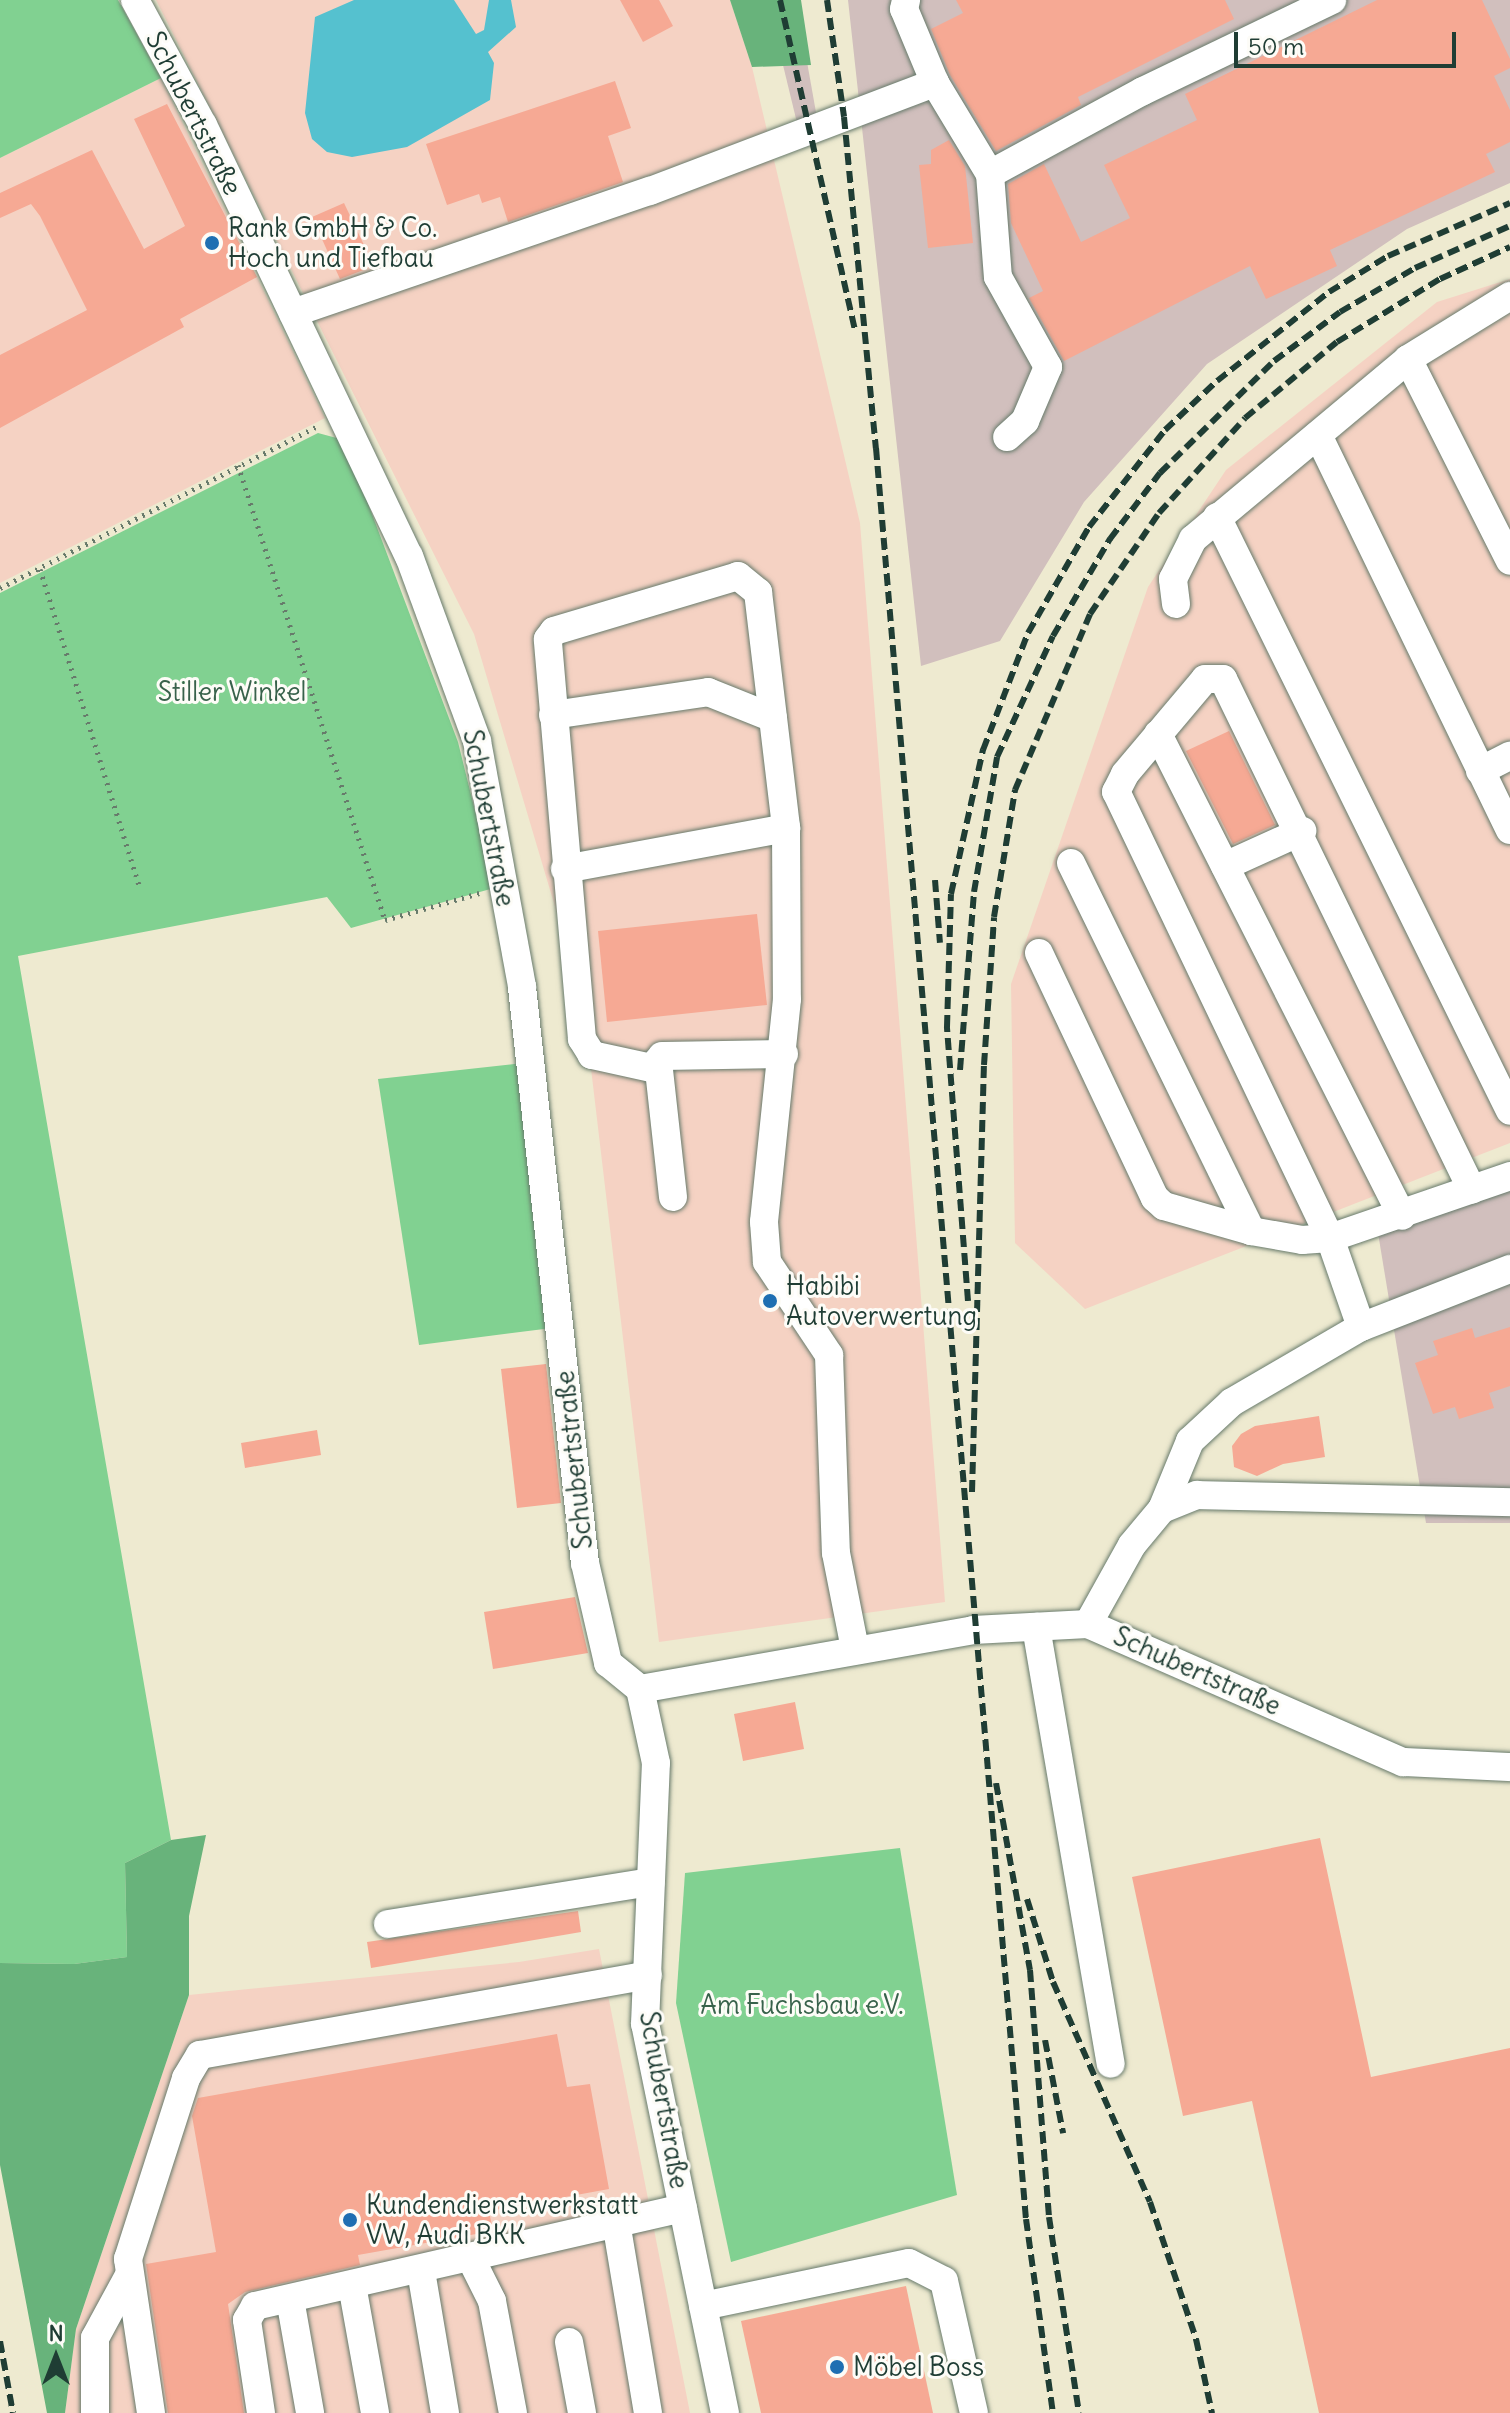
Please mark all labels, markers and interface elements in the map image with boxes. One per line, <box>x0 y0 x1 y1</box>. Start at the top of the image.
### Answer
scale bar <box>1238 16 1460 66</box>
street label: Schubertstraße <box>139 26 249 200</box>
text: 50 m <box>1248 31 1304 61</box>
place label: Rank GmbH & Co. Hoch und Tiefbau <box>228 212 437 274</box>
marker: Rank GmbH & Co. Hoch und Tiefbau <box>203 234 221 252</box>
park label: Stiller Winkel <box>158 676 306 708</box>
street label: Schubertstraße <box>457 727 521 909</box>
place label: Habibi Autoverwertung <box>786 1270 977 1332</box>
marker: Habibi Autoverwertung <box>761 1292 779 1310</box>
street label: Schubertstraße <box>549 1369 599 1551</box>
street label: Schubertstraße <box>1109 1620 1285 1722</box>
park label: Am Fuchsbau e.V. <box>700 1989 904 2021</box>
street label: Schubertstraße <box>633 2009 695 2191</box>
place label: Kundendienstwerkstatt VW, Audi BKK <box>366 2189 638 2250</box>
marker: Kundendienstwerkstatt VW, Audi BKK <box>341 2211 359 2229</box>
north arrow <box>16 2317 96 2397</box>
text: N <box>48 2319 64 2347</box>
place label: Möbel Boss <box>853 2351 984 2383</box>
marker: Möbel Boss <box>828 2358 846 2376</box>

